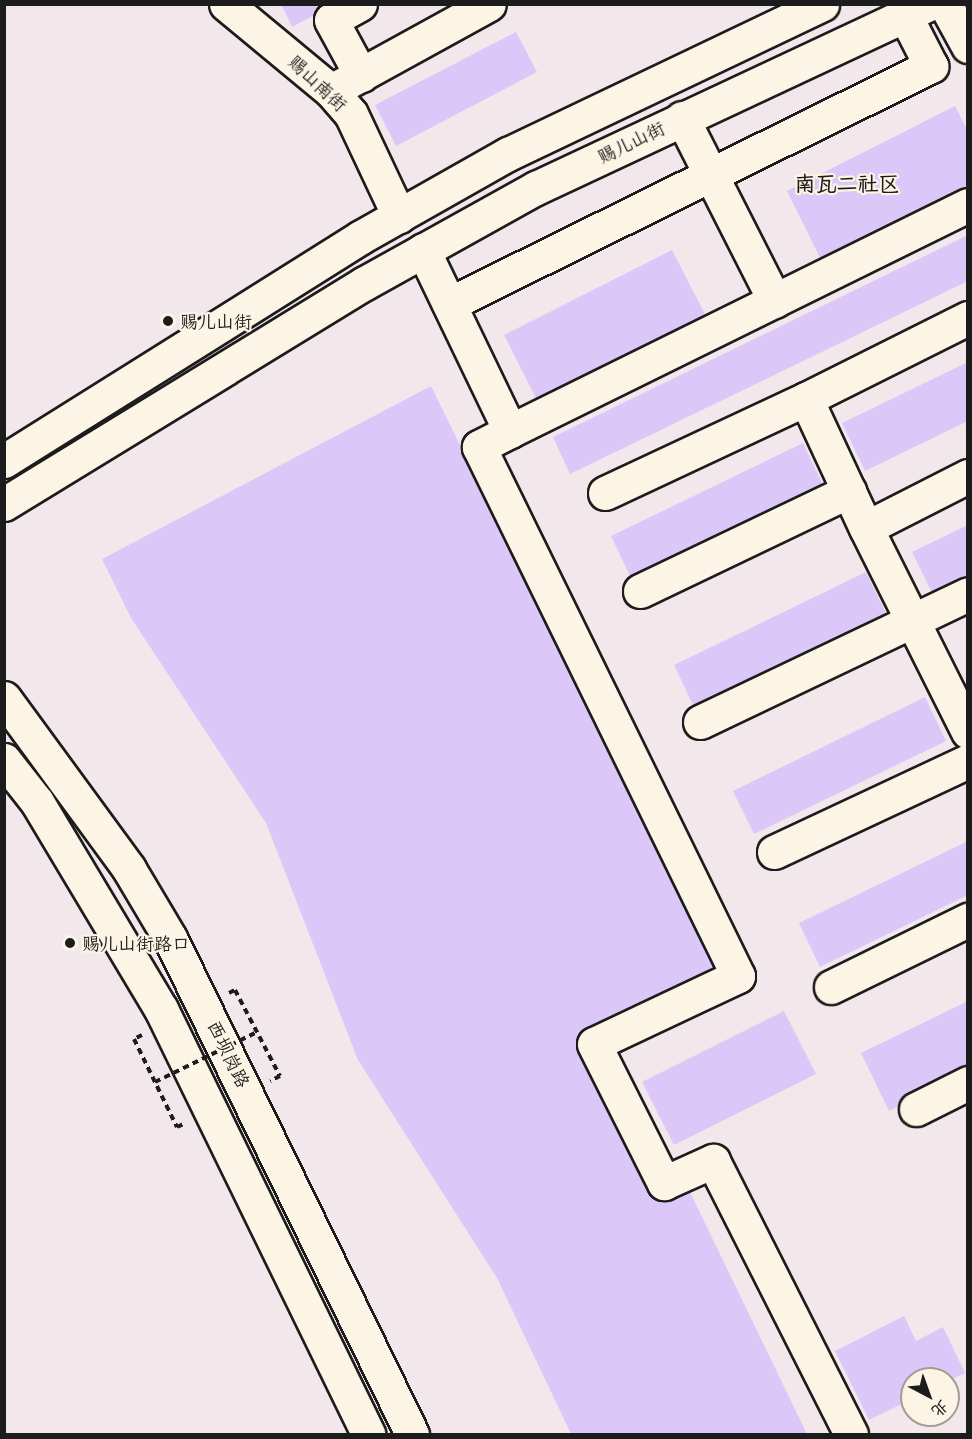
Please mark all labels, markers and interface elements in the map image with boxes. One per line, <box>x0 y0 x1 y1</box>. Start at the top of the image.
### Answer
street label: 赐山南街 <box>284 51 352 115</box>
street label: 赐儿山街 <box>594 117 668 167</box>
district label: 南瓦二社区 <box>795 170 899 196</box>
place label: 赐儿山街 <box>180 310 252 332</box>
marker: 赐儿山街 <box>161 314 175 328</box>
place label: 赐儿山街路口 <box>82 932 190 954</box>
marker: 赐儿山街路口 <box>63 936 77 950</box>
street label: 西坝岗路 <box>204 1017 254 1091</box>
north arrow <box>900 1367 960 1427</box>
text: 北 <box>928 1396 954 1423</box>

